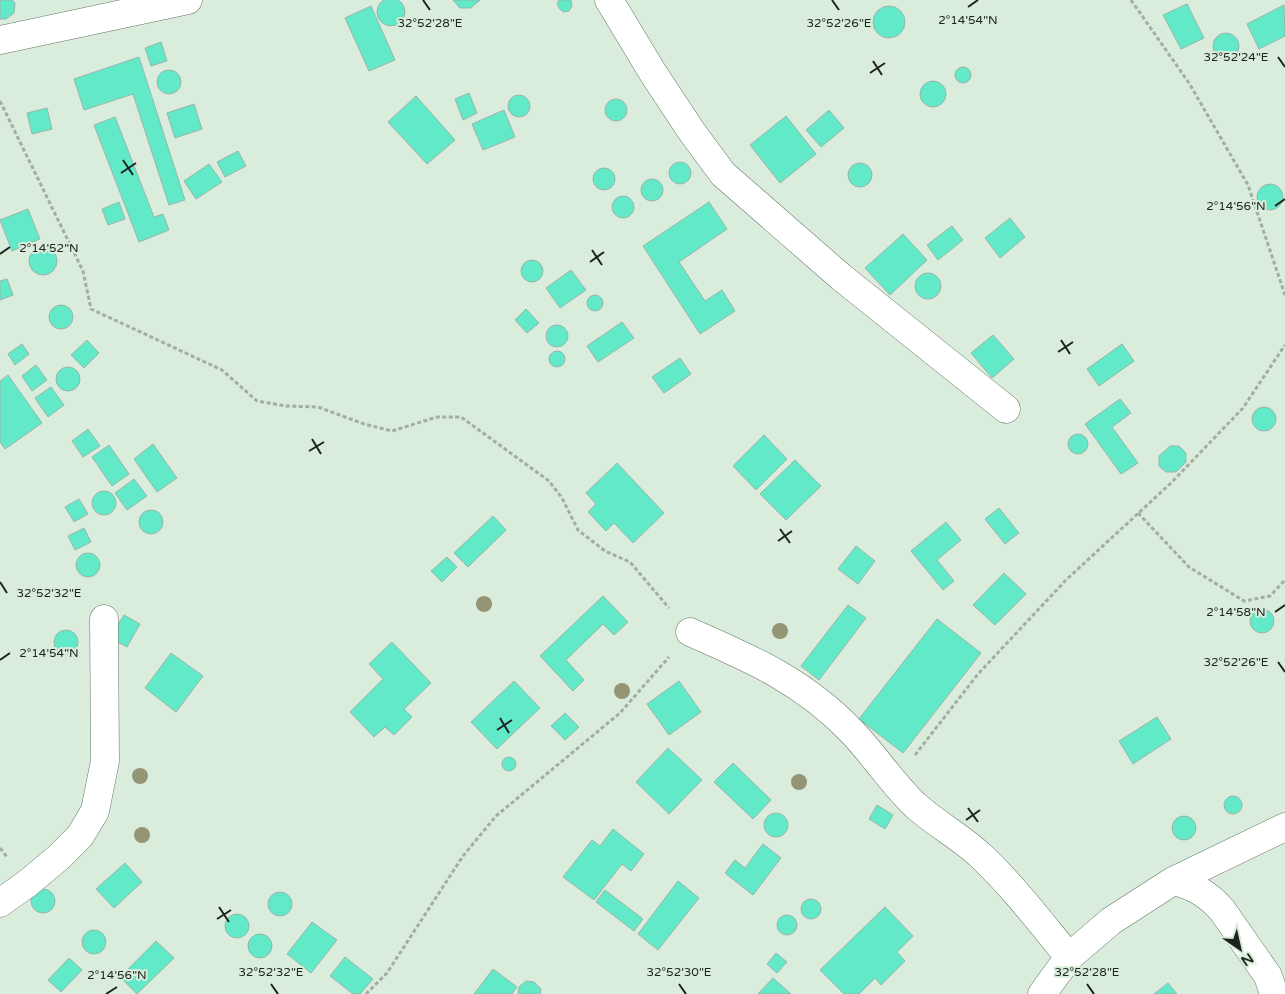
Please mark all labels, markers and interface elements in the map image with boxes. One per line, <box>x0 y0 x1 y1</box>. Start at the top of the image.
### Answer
text: 2°14'54"N <box>938 13 998 27</box>
text: 32°52'28"E <box>397 16 463 30</box>
text: 32°52'26"E <box>806 16 872 30</box>
text: 32°52'24"E <box>1203 50 1269 64</box>
text: 2°14'56"N <box>1206 199 1266 213</box>
text: 2°14'52"N <box>19 241 79 255</box>
text: 32°52'32"E <box>16 586 82 600</box>
text: 2°14'58"N <box>1206 605 1266 619</box>
text: 2°14'54"N <box>19 646 79 660</box>
text: 32°52'26"E <box>1203 655 1269 669</box>
north arrow <box>1215 924 1265 974</box>
text: N <box>1238 949 1256 970</box>
text: 32°52'32"E <box>238 965 304 979</box>
text: 32°52'30"E <box>646 965 712 979</box>
text: 32°52'28"E <box>1054 965 1120 979</box>
text: 2°14'56"N <box>87 968 147 982</box>

